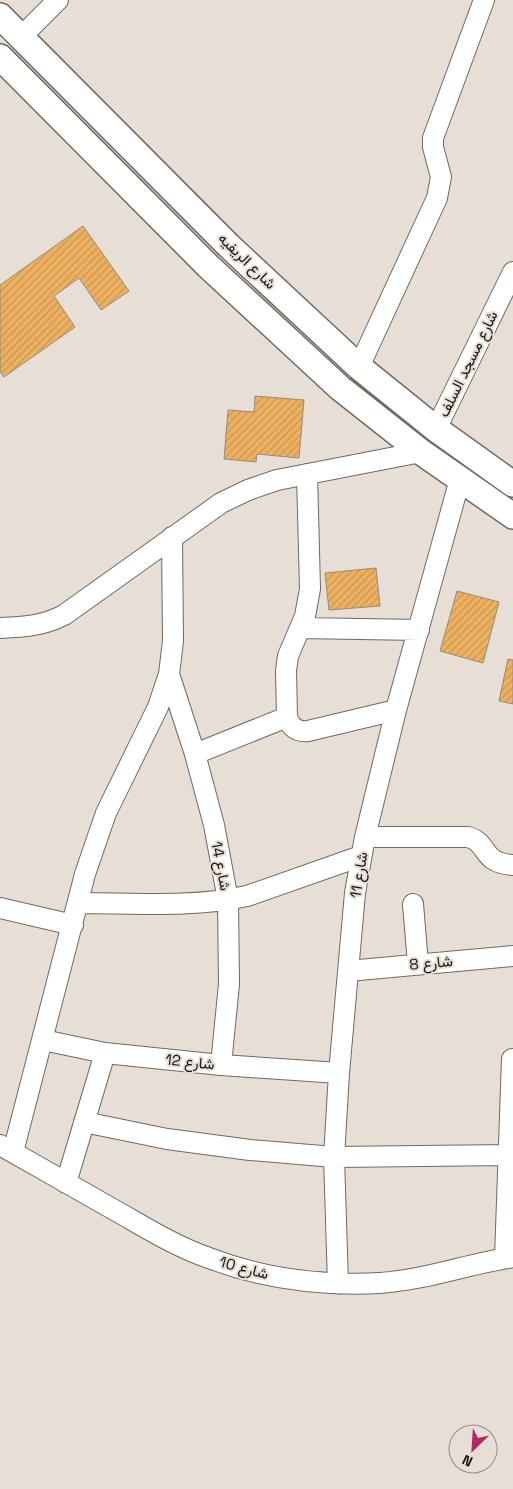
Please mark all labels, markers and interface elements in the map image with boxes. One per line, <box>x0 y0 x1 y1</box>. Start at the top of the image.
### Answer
street label: شارع الريفيه <box>213 228 280 294</box>
street label: شارع مسجد السلف <box>434 307 503 421</box>
street label: شارع 14 <box>205 840 236 893</box>
street label: شارع 11 <box>345 850 374 900</box>
street label: شارع 8 <box>409 951 454 976</box>
street label: شارع 12 <box>164 1049 216 1076</box>
street label: شارع 10 <box>217 1252 271 1285</box>
north arrow <box>448 1424 498 1474</box>
text: N <box>459 1451 476 1471</box>

